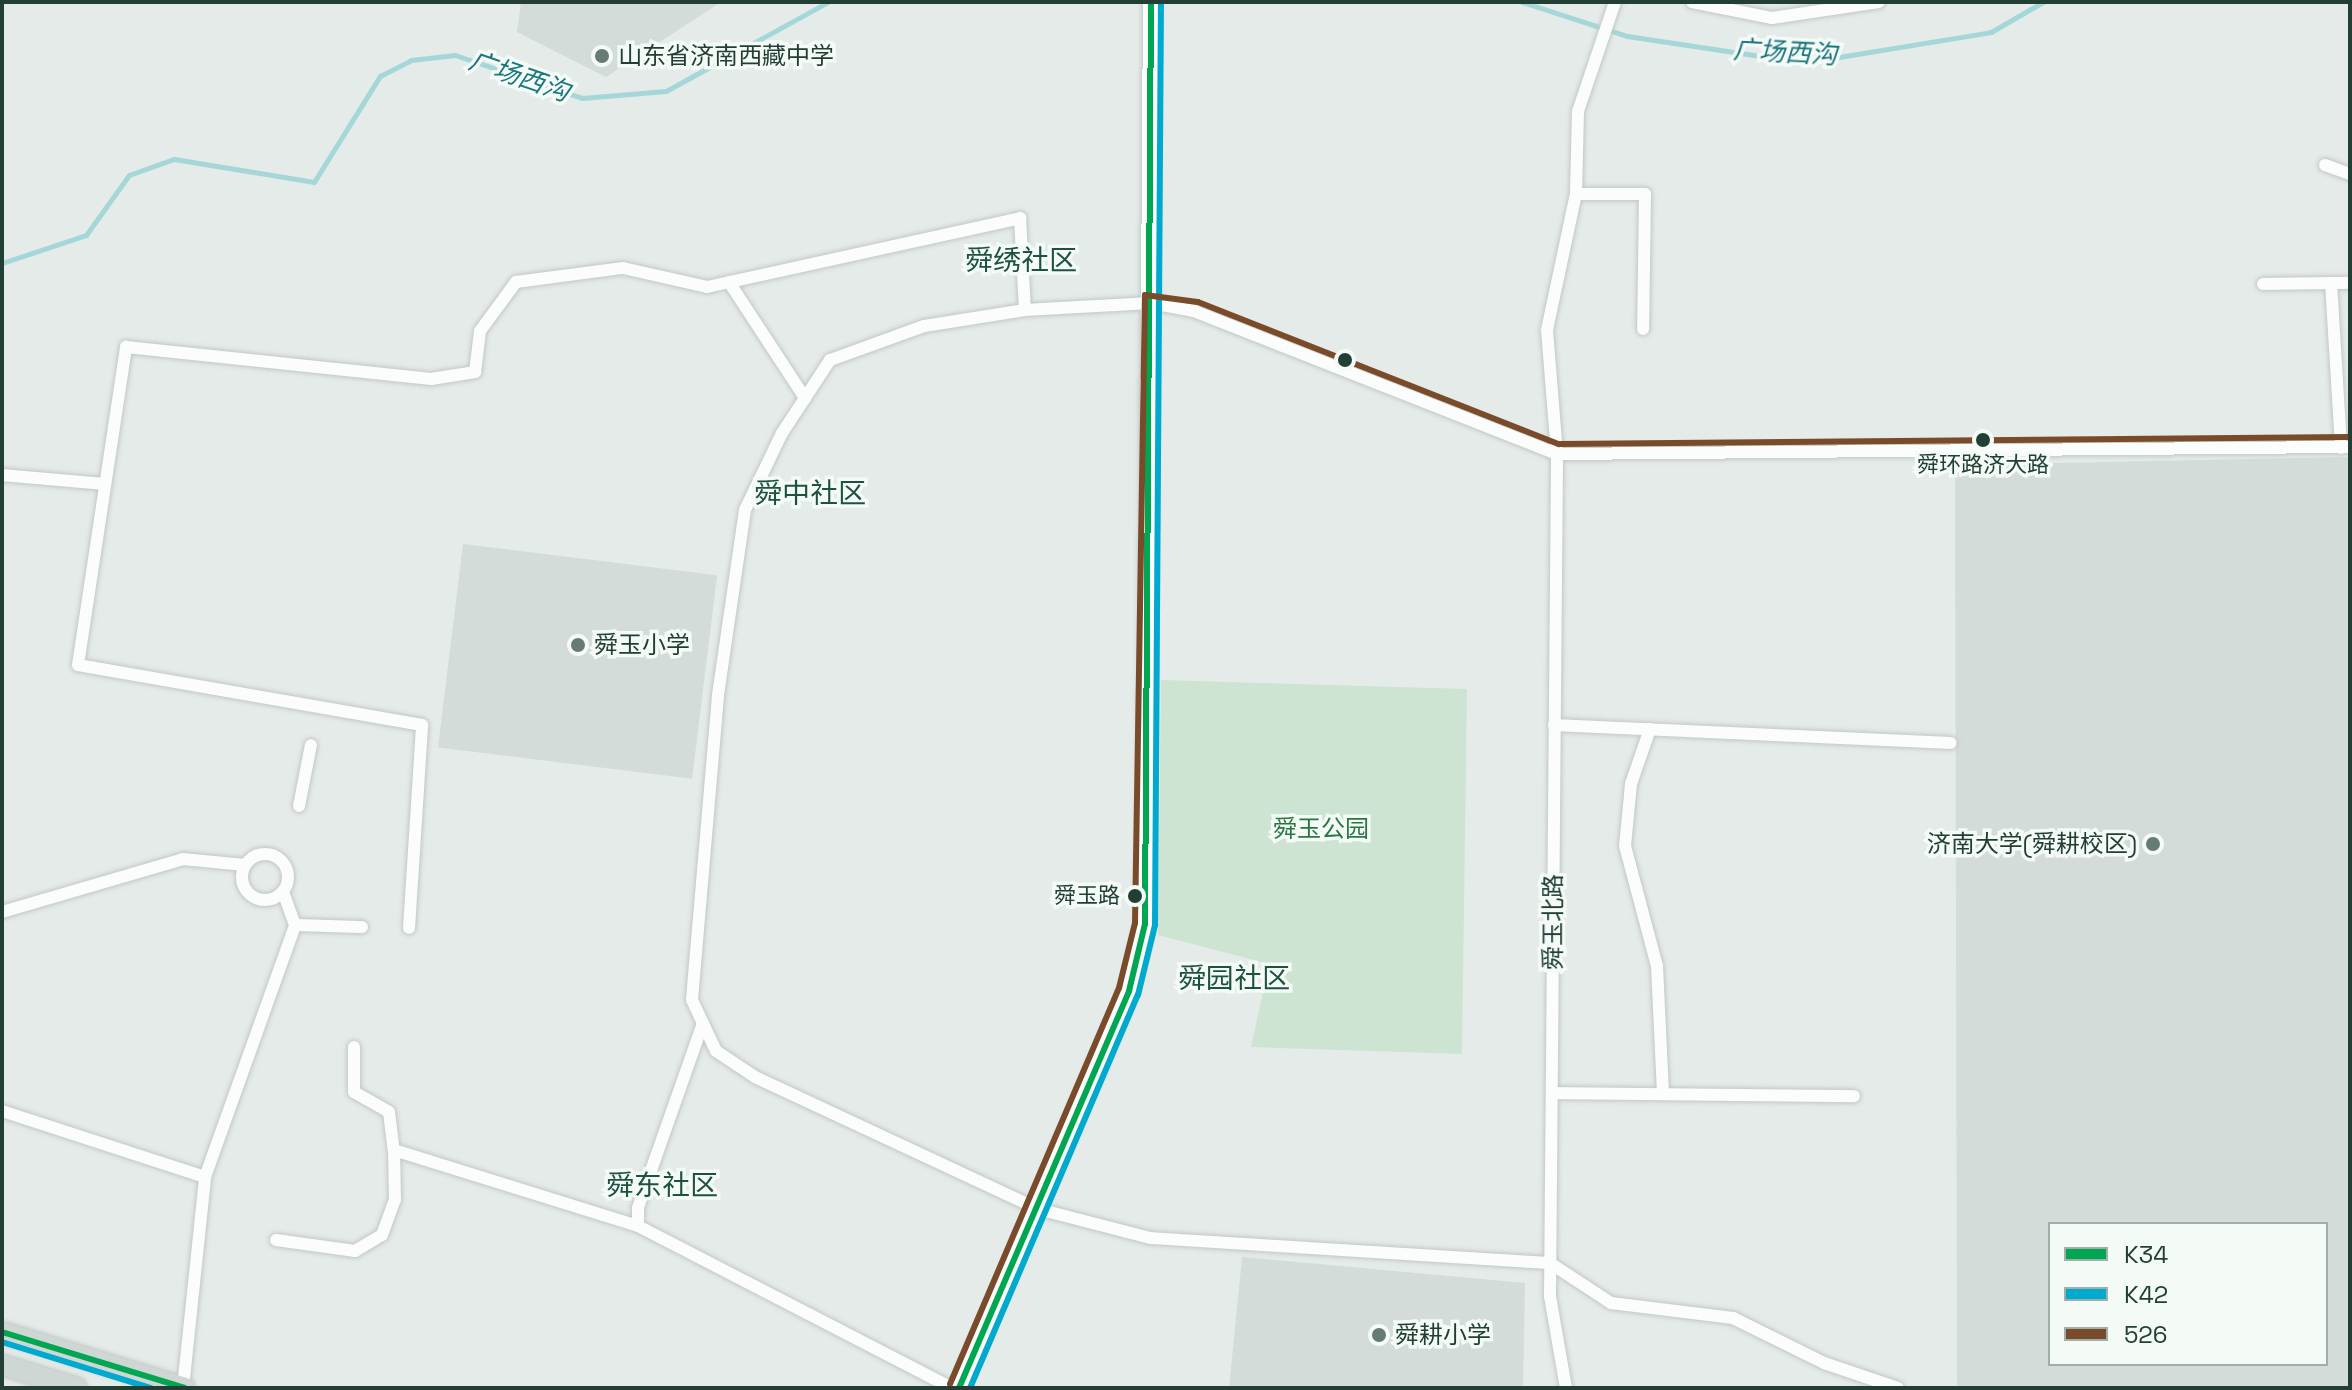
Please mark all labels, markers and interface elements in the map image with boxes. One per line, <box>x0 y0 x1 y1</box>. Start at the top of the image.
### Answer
water label: 广场西沟 <box>1732 35 1838 71</box>
place label: 山东省济南西藏中学 <box>618 42 834 70</box>
water label: 广场西沟 <box>465 45 573 109</box>
marker: 山东省济南西藏中学 <box>593 47 611 65</box>
district label: 舜绣社区 <box>965 243 1077 277</box>
unlabelled marker <box>1337 352 1353 368</box>
marker: 舜环路济大路 <box>1975 432 1991 448</box>
place label: 舜环路济大路 <box>1917 452 2049 478</box>
district label: 舜中社区 <box>754 476 866 510</box>
place label: 舜玉小学 <box>594 631 690 659</box>
marker: 舜玉小学 <box>569 636 587 654</box>
park label: 舜玉公园 <box>1273 815 1369 843</box>
place label: 济南大学(舜耕校区) <box>1927 830 2137 858</box>
marker: 济南大学(舜耕校区) <box>2144 835 2162 853</box>
street label: 舜玉北路 <box>1539 874 1567 970</box>
place label: 舜玉路 <box>1054 883 1120 909</box>
marker: 舜玉路 <box>1127 888 1143 904</box>
district label: 舜园社区 <box>1178 961 1290 995</box>
district label: 舜东社区 <box>606 1168 718 1202</box>
legend <box>2048 1222 2328 1366</box>
text: K34 <box>2124 1239 2168 1270</box>
text: K42 <box>2124 1279 2168 1310</box>
text: 526 <box>2124 1319 2167 1350</box>
place label: 舜耕小学 <box>1395 1321 1491 1349</box>
marker: 舜耕小学 <box>1370 1326 1388 1344</box>

